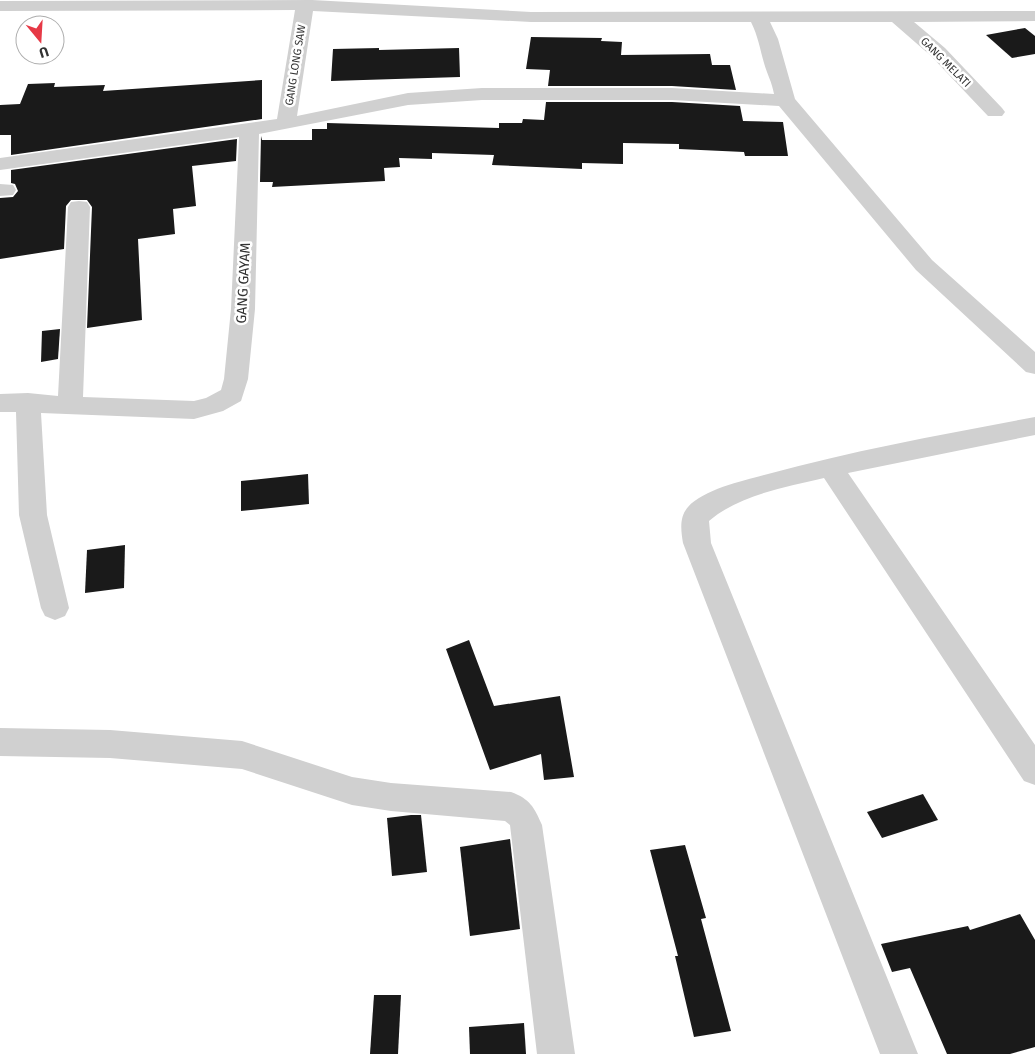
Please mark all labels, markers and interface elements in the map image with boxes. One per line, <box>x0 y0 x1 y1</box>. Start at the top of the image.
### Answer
north arrow <box>15 15 65 65</box>
street label: GANG LONG SAW <box>283 24 308 107</box>
street label: GANG MELATI <box>918 35 973 90</box>
text: U <box>37 42 51 61</box>
street label: GANG GAYAM <box>233 242 254 324</box>

